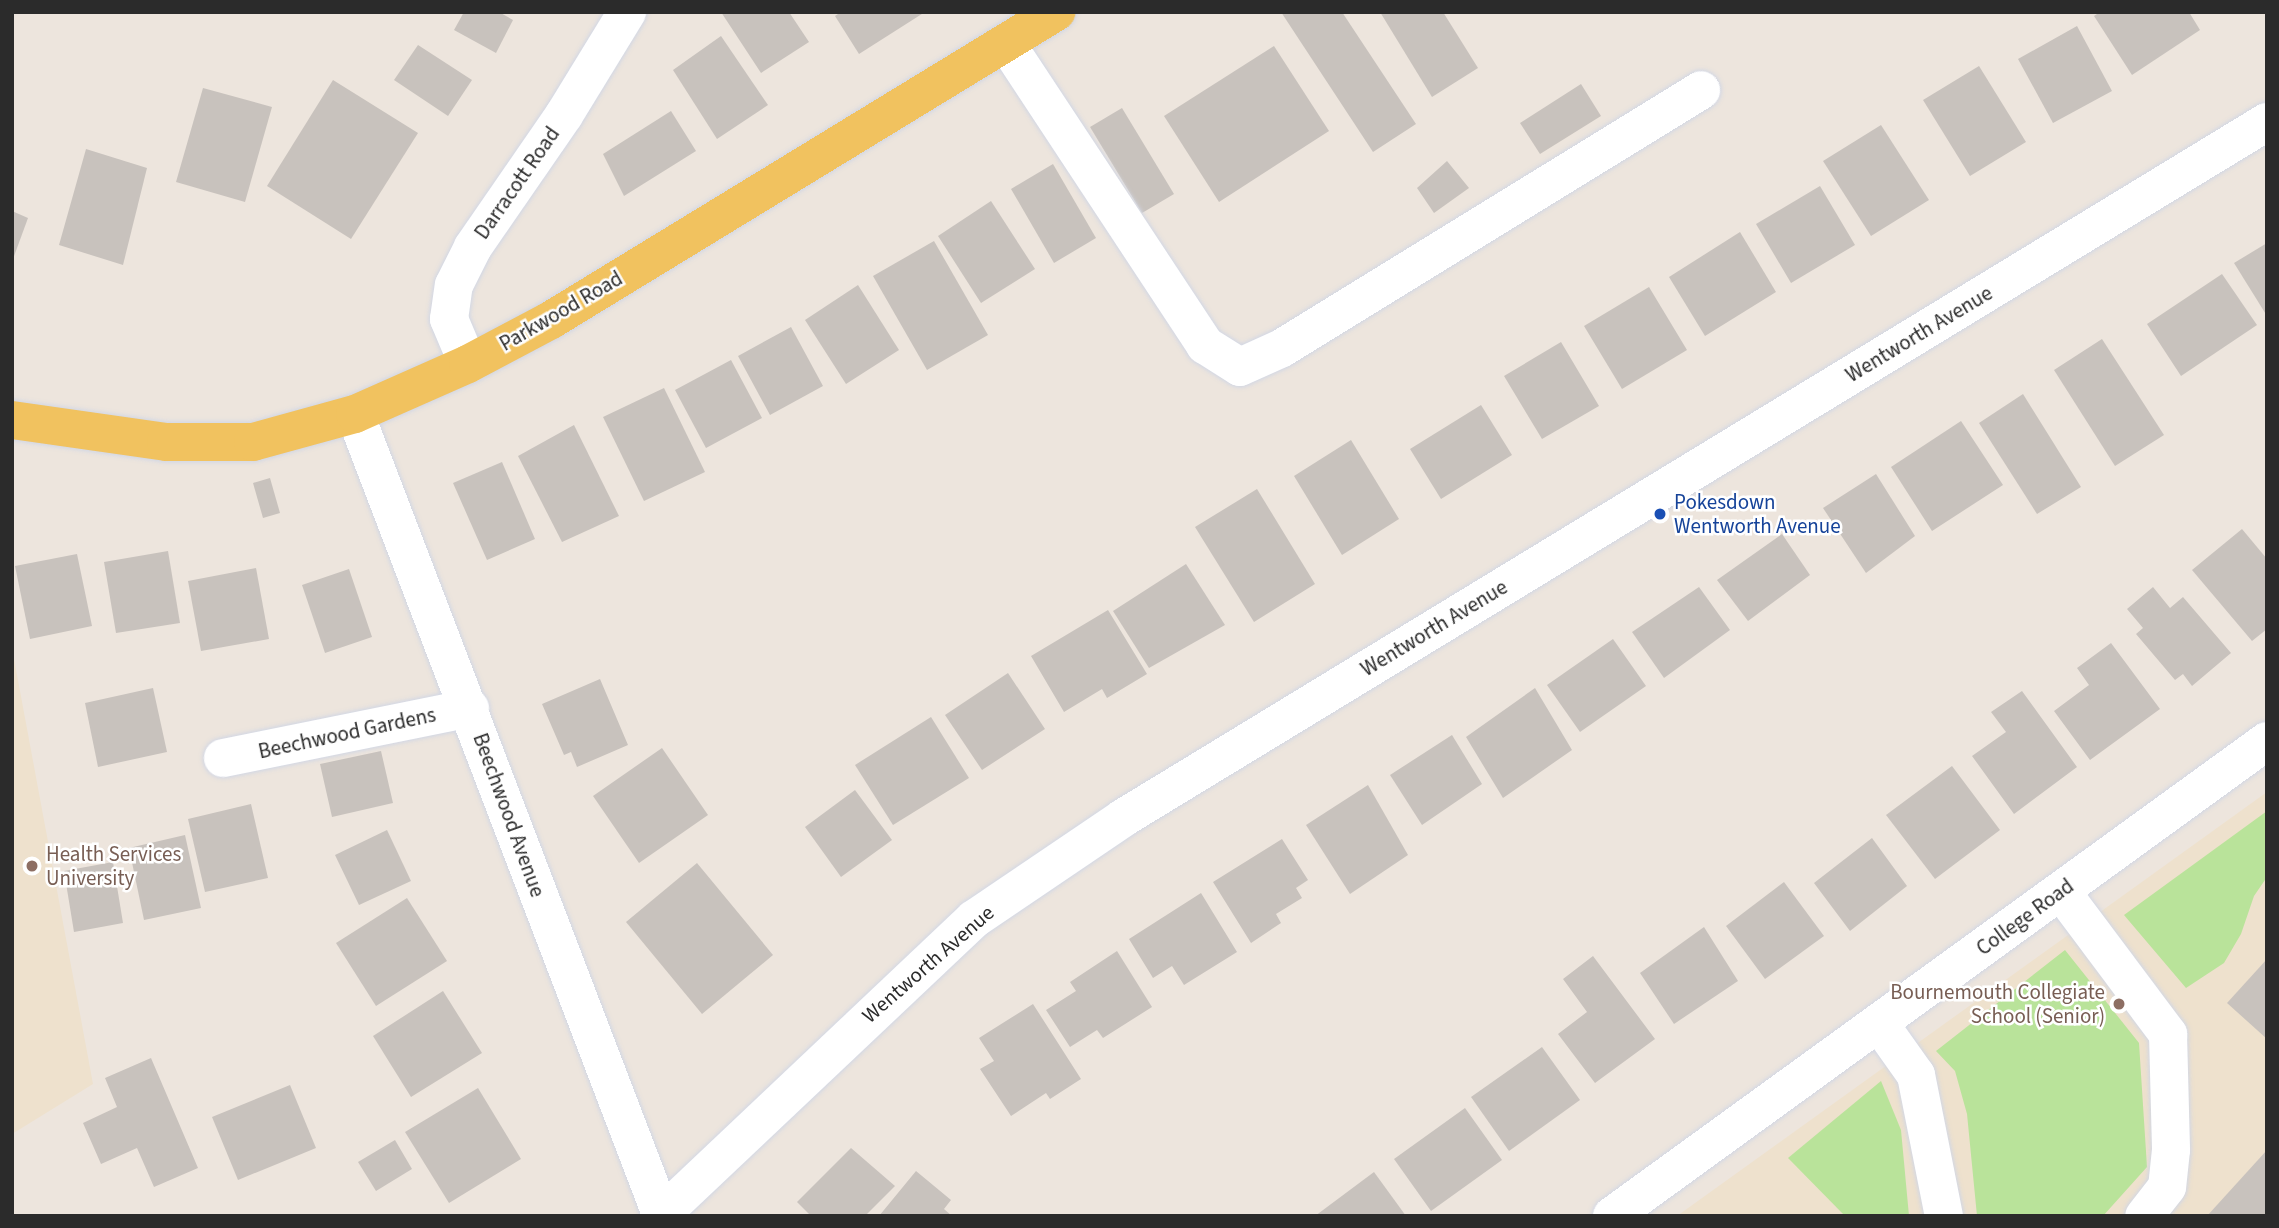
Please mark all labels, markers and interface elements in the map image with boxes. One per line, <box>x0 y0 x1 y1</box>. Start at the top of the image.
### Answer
street label: Darracott Road <box>469 122 565 244</box>
street label: Parkwood Road <box>495 266 627 356</box>
street label: Wentworth Avenue <box>1841 280 1997 388</box>
place label: Pokesdown Wentworth Avenue <box>1674 489 1841 539</box>
marker: Pokesdown Wentworth Avenue <box>1652 506 1668 522</box>
street label: Wentworth Avenue <box>1356 574 1512 682</box>
street label: Beechwood Gardens <box>256 702 438 764</box>
street label: Beechwood Avenue <box>468 730 550 900</box>
place label: Health Services University <box>46 841 181 891</box>
marker: Health Services University <box>24 858 40 874</box>
street label: College Road <box>1971 873 2079 961</box>
street label: Wentworth Avenue <box>857 900 999 1028</box>
place label: Bournemouth Collegiate School (Senior) <box>1890 979 2105 1029</box>
marker: Bournemouth Collegiate School (Senior) <box>2111 996 2127 1012</box>

